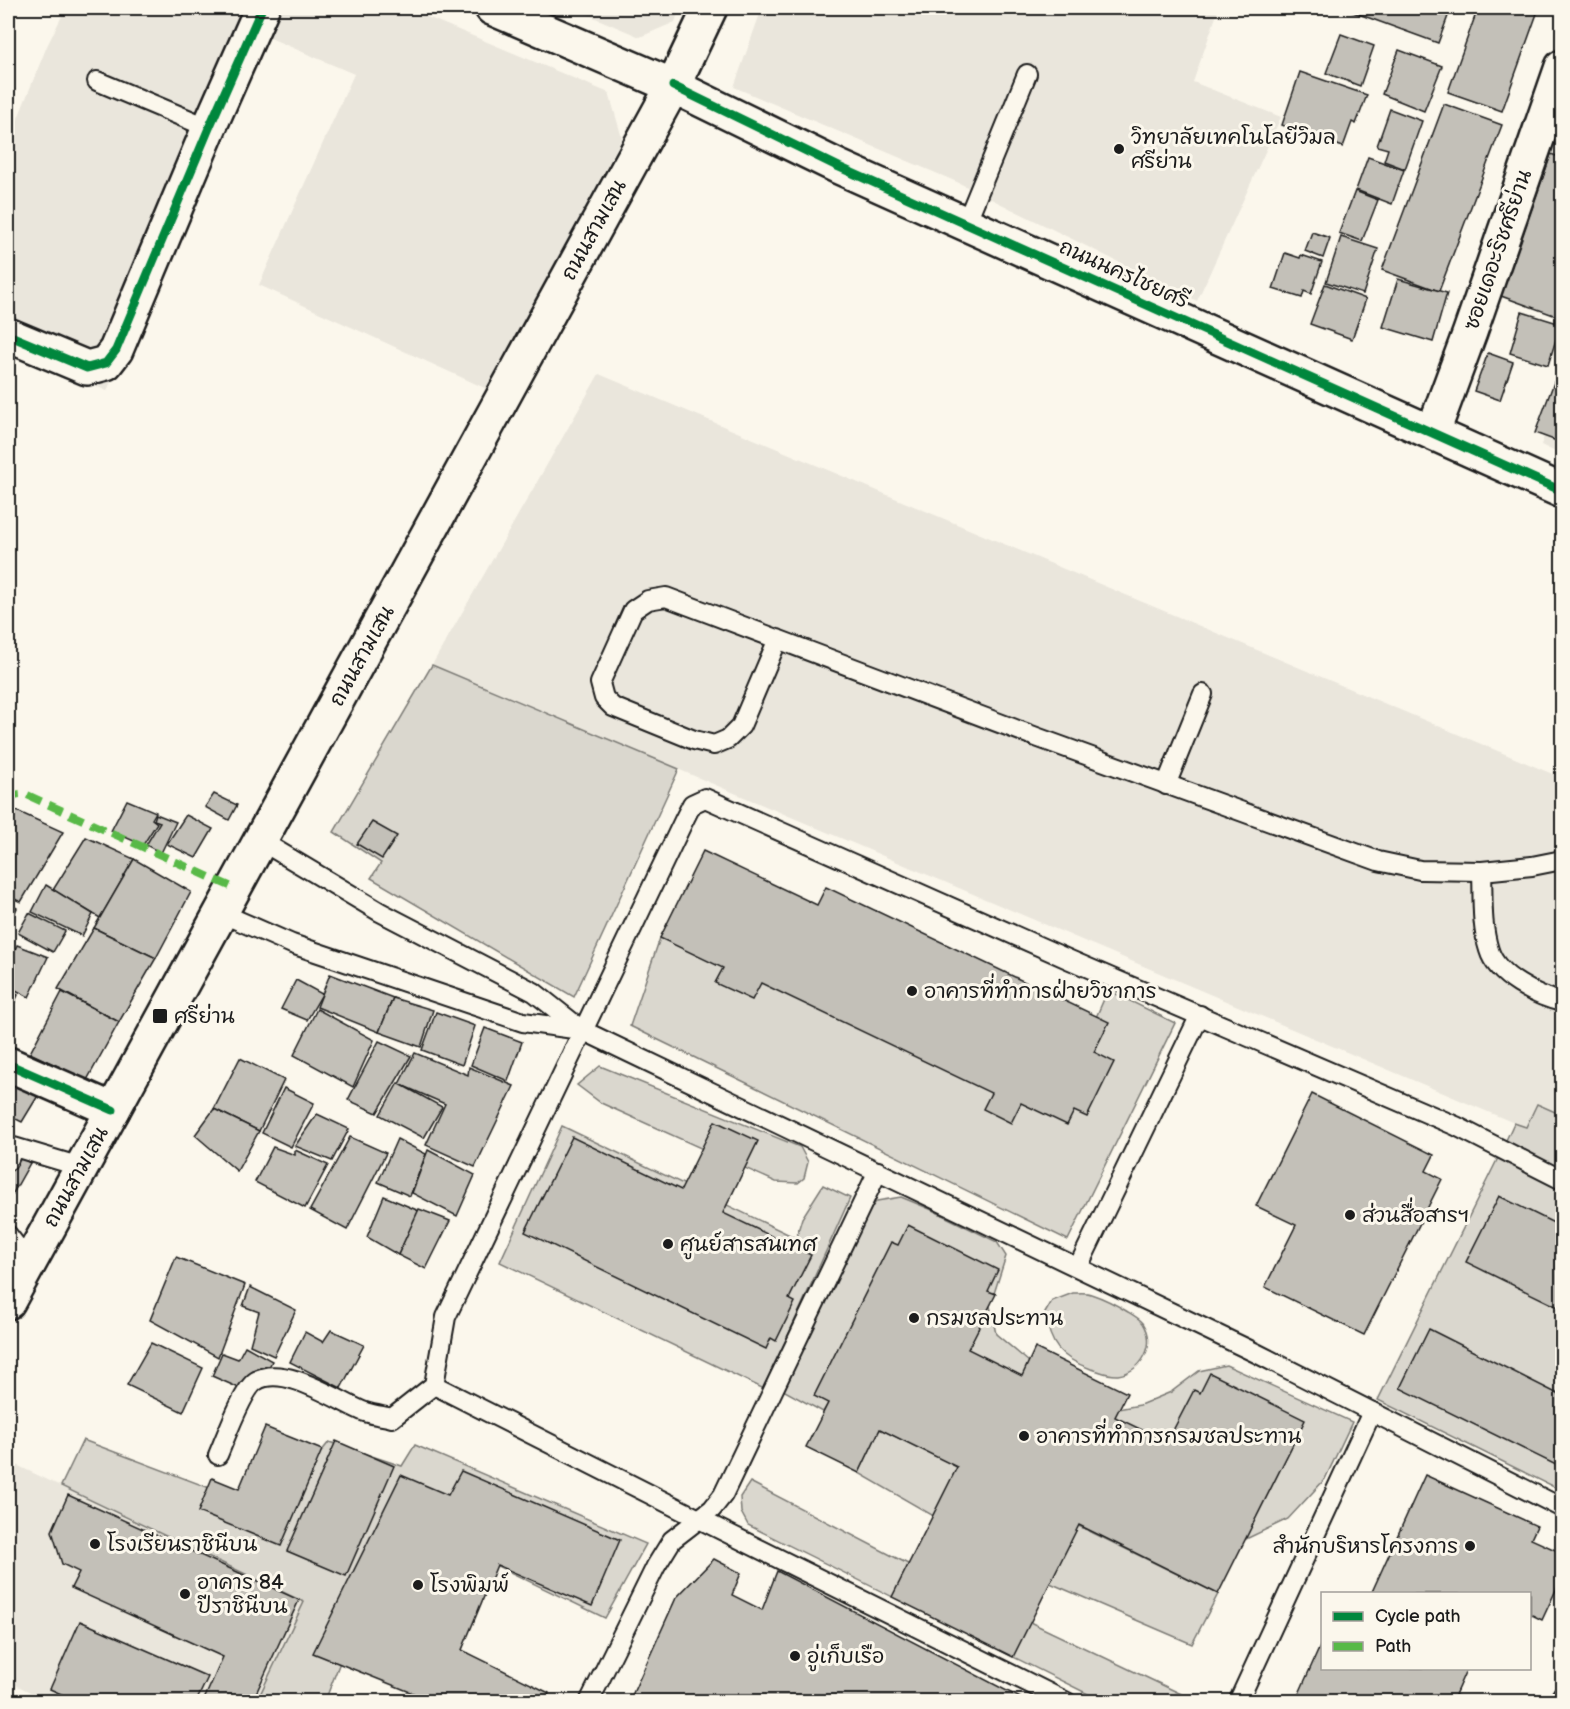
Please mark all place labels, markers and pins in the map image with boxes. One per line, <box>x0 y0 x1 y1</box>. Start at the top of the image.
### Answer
place label: วิทยาลัยเทคโนโลยีวิมล ศรีย่าน <box>1131 124 1336 174</box>
marker: วิทยาลัยเทคโนโลยีวิมล ศรีย่าน <box>1112 142 1126 156</box>
place label: อาคารที่ทำการฝ่ายวิชาการ <box>924 973 1157 1004</box>
marker: อาคารที่ทำการฝ่ายวิชาการ <box>905 984 919 998</box>
place label: ศรีย่าน <box>174 1003 235 1029</box>
marker: ศรีย่าน <box>151 1007 169 1025</box>
place label: ส่วนสื่อสารฯ <box>1362 1197 1470 1228</box>
marker: ส่วนสื่อสารฯ <box>1343 1208 1357 1222</box>
place label: ศูนย์สารสนเทศ <box>680 1231 818 1260</box>
marker: ศูนย์สารสนเทศ <box>661 1237 675 1251</box>
place label: กรมชลประทาน <box>926 1306 1063 1331</box>
marker: กรมชลประทาน <box>907 1311 921 1325</box>
place label: อาคารที่ทำการกรมชลประทาน <box>1036 1418 1301 1449</box>
marker: อาคารที่ทำการกรมชลประทาน <box>1017 1429 1031 1443</box>
place label: โรงเรียนราชินีบน <box>107 1531 257 1557</box>
place label: สำนักบริหารโครงการ <box>1273 1533 1458 1559</box>
marker: โรงเรียนราชินีบน <box>88 1537 102 1551</box>
marker: สำนักบริหารโครงการ <box>1463 1539 1477 1553</box>
place label: อาคาร 84 ปีราชินีบน <box>197 1570 288 1619</box>
place label: โรงพิมพ์ <box>430 1572 509 1598</box>
marker: โรงพิมพ์ <box>411 1578 425 1592</box>
marker: อาคาร 84 ปีราชินีบน <box>178 1587 192 1601</box>
place label: อู่เก็บเรือ <box>807 1643 884 1672</box>
marker: อู่เก็บเรือ <box>788 1649 802 1663</box>

